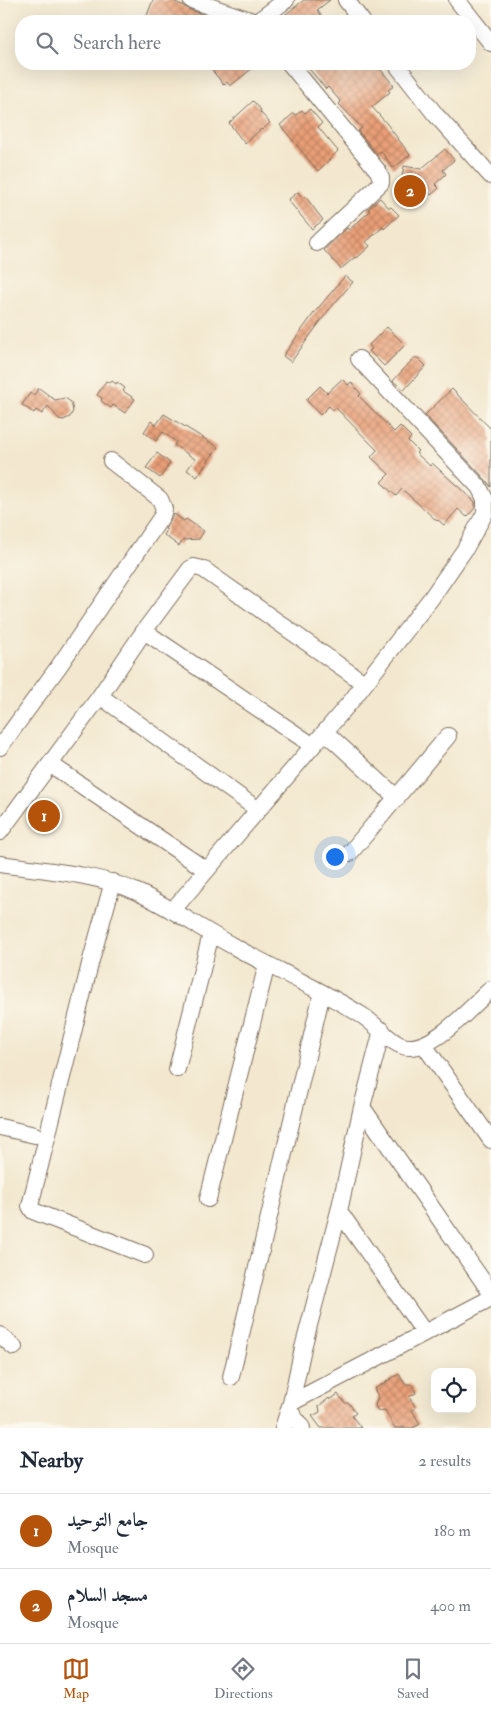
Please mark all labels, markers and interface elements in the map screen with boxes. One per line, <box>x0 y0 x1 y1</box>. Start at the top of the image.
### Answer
search box <box>15 15 476 70</box>
icon: search <box>33 29 61 57</box>
text: Search here <box>73 31 161 55</box>
pin: 2 <box>394 172 426 210</box>
pin: 1 <box>28 797 60 835</box>
your location <box>322 844 348 870</box>
map controls <box>431 1368 476 1413</box>
button: locate <box>431 1368 476 1413</box>
text: Nearby <box>20 1447 83 1474</box>
text: 2 results <box>418 1451 471 1471</box>
text: جامع التوحيد <box>67 1508 148 1532</box>
text: 1 <box>33 1521 39 1541</box>
text: 180 m <box>434 1521 471 1541</box>
text: Mosque <box>67 1538 119 1558</box>
text: مسجد السلام <box>67 1583 148 1607</box>
text: 2 <box>32 1596 40 1616</box>
text: 400 m <box>430 1596 471 1616</box>
text: Mosque <box>67 1613 119 1633</box>
tab: Map <box>62 1655 90 1702</box>
tab: Directions <box>214 1655 273 1702</box>
tab: Saved <box>397 1655 429 1702</box>

